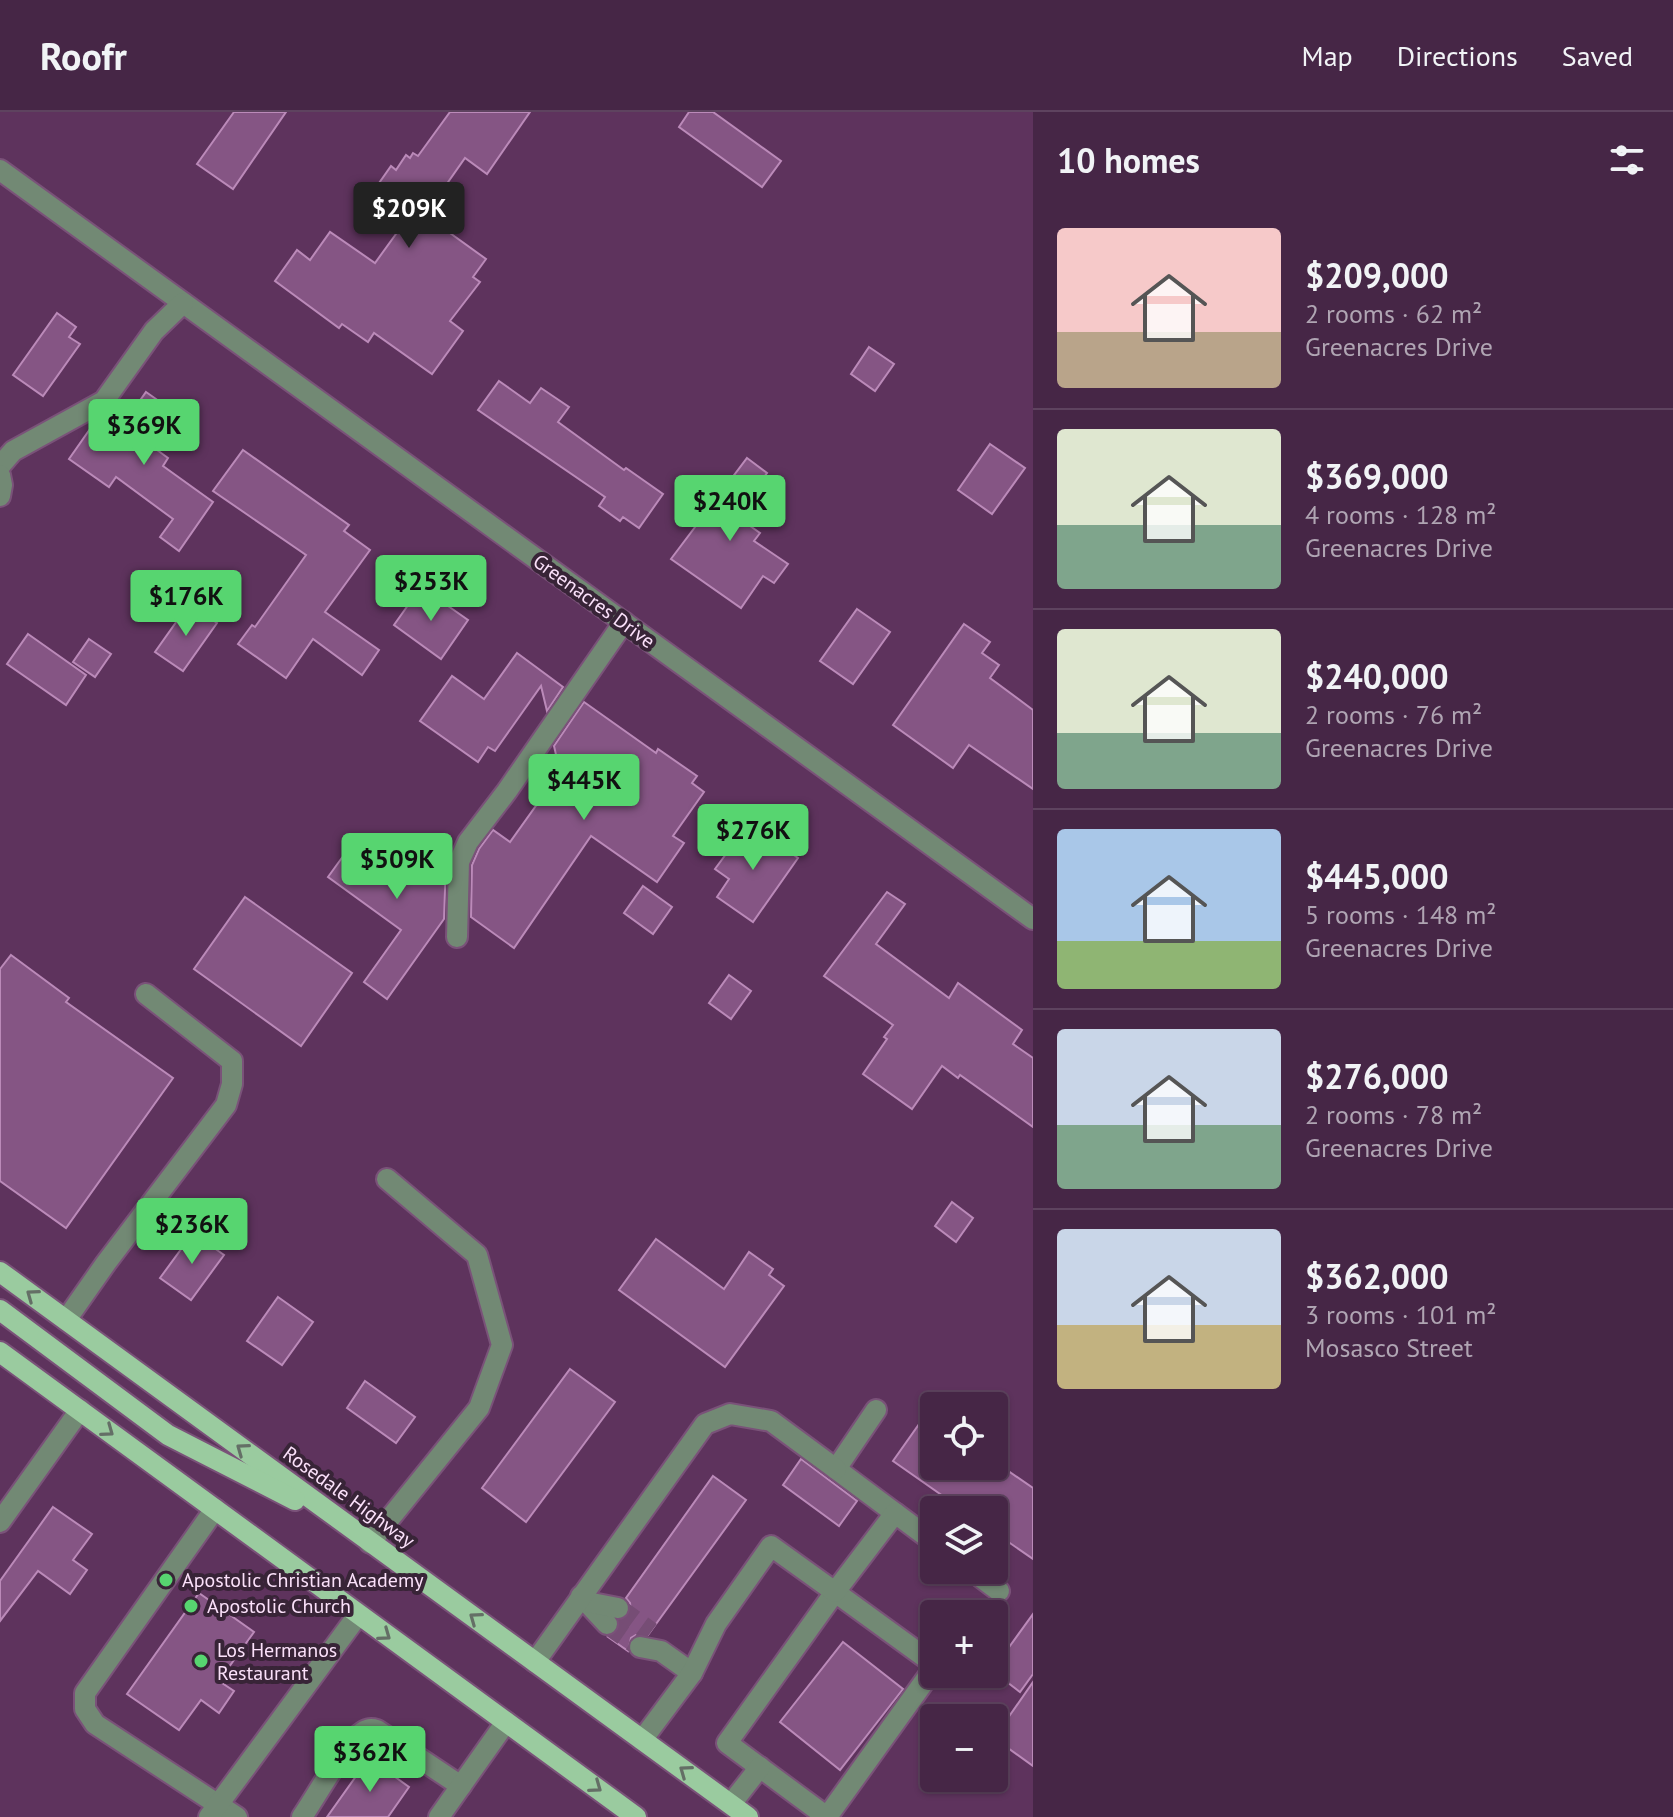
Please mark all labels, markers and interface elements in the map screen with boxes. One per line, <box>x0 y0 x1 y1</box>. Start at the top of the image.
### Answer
text: Roofr <box>40 31 127 80</box>
text: Map <box>1302 37 1353 74</box>
text: Directions <box>1397 37 1518 74</box>
text: Saved <box>1562 37 1633 74</box>
text: 10 homes <box>1057 138 1200 182</box>
icon: filters <box>1605 138 1649 182</box>
pin: $209K <box>353 182 465 250</box>
text: $209K <box>371 191 447 224</box>
text: $209,000 <box>1305 253 1449 297</box>
icon: home <box>1121 260 1217 356</box>
text: 2 rooms · 62 m² <box>1305 297 1482 330</box>
text: Greenacres Drive <box>1305 330 1493 363</box>
pin: $369K <box>88 399 200 467</box>
text: $369K <box>106 408 182 441</box>
text: $369,000 <box>1305 454 1449 498</box>
icon: home <box>1121 461 1217 557</box>
pin: $240K <box>674 475 786 543</box>
text: $240K <box>692 484 768 517</box>
text: 4 rooms · 128 m² <box>1305 498 1497 531</box>
text: Greenacres Drive <box>1305 531 1493 564</box>
street label: Greenacres Drive <box>528 548 660 654</box>
pin: $253K <box>375 555 487 623</box>
text: $253K <box>393 564 469 597</box>
pin: $176K <box>130 570 242 638</box>
text: $176K <box>148 579 224 612</box>
text: $240,000 <box>1305 654 1449 698</box>
icon: home <box>1121 661 1217 757</box>
text: 2 rooms · 76 m² <box>1305 698 1482 731</box>
text: Greenacres Drive <box>1305 731 1493 764</box>
pin: $445K <box>528 754 640 822</box>
text: $445K <box>546 763 622 796</box>
pin: $276K <box>697 804 809 872</box>
text: $276K <box>715 813 791 846</box>
pin: $509K <box>341 833 453 901</box>
text: $509K <box>359 842 435 875</box>
text: $445,000 <box>1305 854 1449 898</box>
icon: home <box>1121 861 1217 957</box>
text: 5 rooms · 148 m² <box>1305 898 1497 931</box>
text: Greenacres Drive <box>1305 931 1493 964</box>
text: $276,000 <box>1305 1054 1449 1098</box>
icon: home <box>1121 1061 1217 1157</box>
text: 2 rooms · 78 m² <box>1305 1098 1482 1131</box>
text: Greenacres Drive <box>1305 1131 1493 1164</box>
pin: $236K <box>136 1198 248 1266</box>
text: $236K <box>154 1207 230 1240</box>
text: $362,000 <box>1305 1254 1449 1298</box>
icon: home <box>1121 1261 1217 1357</box>
one-way arrow <box>26 1291 41 1305</box>
text: 3 rooms · 101 m² <box>1305 1298 1497 1331</box>
text: Mosasco Street <box>1305 1331 1473 1364</box>
map controls <box>920 1392 1008 1792</box>
button: locate <box>920 1392 1008 1480</box>
one-way arrow <box>99 1421 114 1436</box>
street label: Rosedale Highway <box>278 1440 421 1554</box>
one-way arrow <box>236 1444 251 1459</box>
button: layers <box>920 1496 1008 1584</box>
place label: Apostolic Christian Academy <box>182 1567 424 1593</box>
marker: Apostolic Christian Academy <box>157 1571 175 1589</box>
place label: Apostolic Church <box>207 1593 351 1619</box>
marker: Apostolic Church <box>182 1597 200 1615</box>
button: + <box>920 1600 1008 1688</box>
one-way arrow <box>469 1614 483 1628</box>
one-way arrow <box>377 1625 391 1639</box>
place label: Los Hermanos Restaurant <box>217 1637 337 1686</box>
marker: Los Hermanos Restaurant <box>192 1652 210 1670</box>
button: − <box>920 1704 1008 1792</box>
pin: $362K <box>314 1726 426 1794</box>
text: $362K <box>332 1735 408 1768</box>
one-way arrow <box>679 1766 694 1781</box>
one-way arrow <box>587 1778 601 1792</box>

